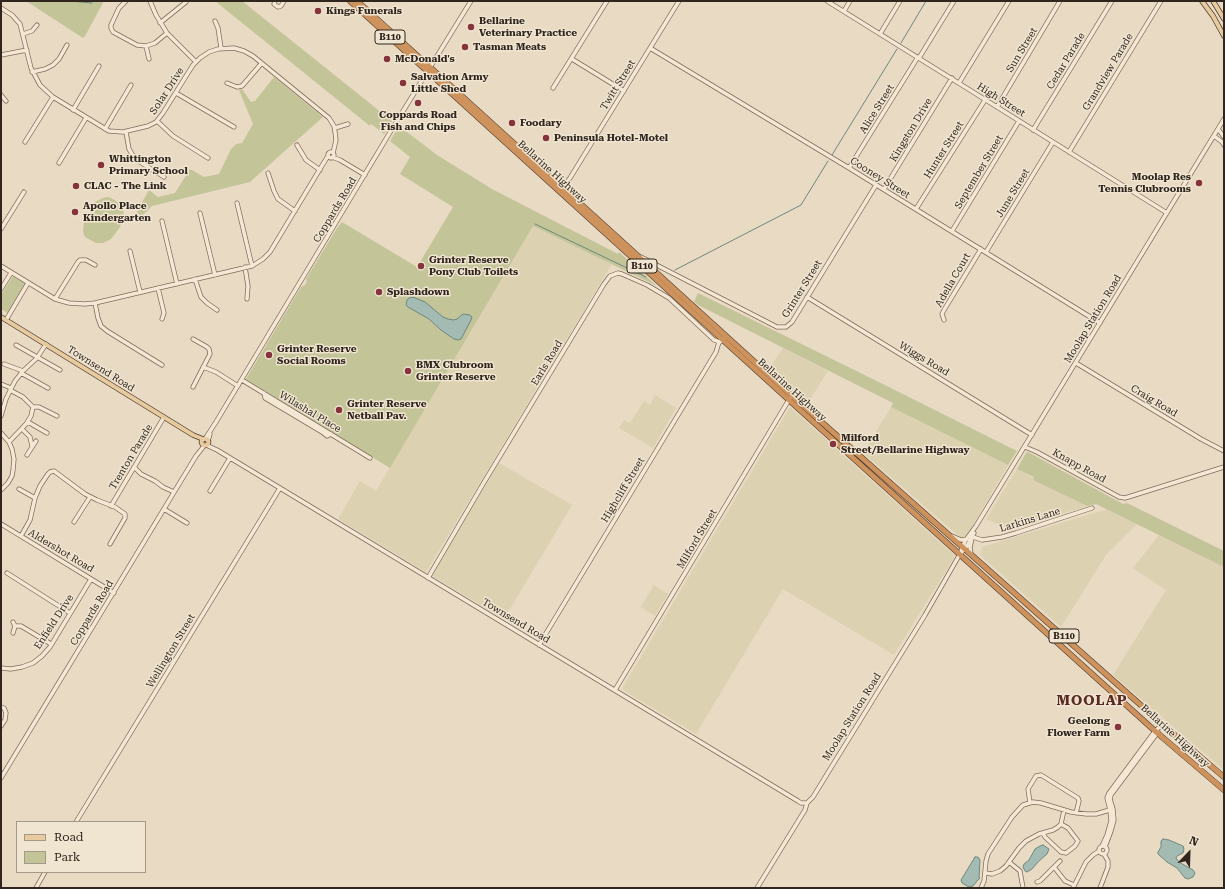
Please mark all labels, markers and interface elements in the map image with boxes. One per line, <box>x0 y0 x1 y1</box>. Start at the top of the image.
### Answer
place label: Kings Funerals <box>326 5 402 17</box>
marker: Kings Funerals <box>313 6 323 16</box>
place label: Bellarine Veterinary Practice <box>479 15 577 38</box>
marker: Bellarine Veterinary Practice <box>466 22 476 32</box>
street label: Sun Street <box>1004 25 1040 75</box>
road number: B110 <box>375 30 405 44</box>
street label: Cedar Parade <box>1044 30 1088 92</box>
street label: Grandview Parade <box>1080 31 1136 113</box>
place label: Tasman Meats <box>473 41 546 53</box>
marker: Tasman Meats <box>460 42 470 52</box>
place label: McDonald's <box>395 53 455 65</box>
marker: McDonald's <box>382 54 392 64</box>
street label: Twitt Street <box>598 58 638 112</box>
street label: Solar Drive <box>147 65 187 117</box>
place label: Salvation Army Little Shed <box>411 71 489 94</box>
marker: Salvation Army Little Shed <box>398 78 408 88</box>
street label: High Street <box>975 80 1027 120</box>
street label: Alice Street <box>857 82 897 136</box>
street label: Kingston Drive <box>887 96 935 164</box>
marker: Coppards Road Fish and Chips <box>413 98 423 108</box>
place label: Coppards Road Fish and Chips <box>379 109 457 132</box>
place label: Foodary <box>520 117 562 129</box>
marker: Foodary <box>507 118 517 128</box>
street label: Hunter Street <box>922 119 966 181</box>
place label: Peninsula Hotel-Motel <box>554 132 668 144</box>
marker: Peninsula Hotel-Motel <box>541 133 551 143</box>
street label: September Street <box>952 133 1006 211</box>
street label: Bellarine Highway <box>515 138 589 206</box>
place label: Whittington Primary School <box>109 153 188 176</box>
street label: Cooney Street <box>848 155 912 201</box>
marker: Whittington Primary School <box>96 160 106 170</box>
street label: June Street <box>994 166 1032 220</box>
place label: Moolap Res Tennis Clubrooms <box>1098 171 1191 194</box>
street label: Coppards Road <box>311 175 359 245</box>
marker: Moolap Res Tennis Clubrooms <box>1194 178 1204 188</box>
place label: CLAC - The Link <box>84 180 167 192</box>
marker: CLAC - The Link <box>71 181 81 191</box>
place label: Apollo Place Kindergarten <box>83 200 151 224</box>
marker: Apollo Place Kindergarten <box>70 207 80 217</box>
street label: Adella Court <box>933 251 973 309</box>
place label: Grinter Reserve Pony Club Toilets <box>429 254 518 278</box>
street label: Grinter Street <box>779 258 825 320</box>
road number: B110 <box>627 259 657 273</box>
marker: Grinter Reserve Pony Club Toilets <box>416 261 426 271</box>
street label: Moolap Station Road <box>1062 273 1124 365</box>
place label: Splashdown <box>387 286 449 298</box>
marker: Splashdown <box>374 287 384 297</box>
street label: Earls Road <box>529 338 565 388</box>
street label: Wiggs Road <box>897 339 951 379</box>
place label: Grinter Reserve Social Rooms <box>277 343 357 366</box>
street label: Townsend Road <box>65 344 137 394</box>
marker: Grinter Reserve Social Rooms <box>264 350 274 360</box>
street label: Bellarine Highway <box>755 356 829 424</box>
place label: BMX Clubroom Grinter Reserve <box>416 359 496 382</box>
marker: BMX Clubroom Grinter Reserve <box>403 366 413 376</box>
street label: Craig Road <box>1128 382 1180 420</box>
street label: Wilashal Place <box>277 389 343 435</box>
place label: Grinter Reserve Netball Pav. <box>347 398 427 422</box>
marker: Grinter Reserve Netball Pav. <box>334 405 344 415</box>
street label: Trenton Parade <box>107 422 155 492</box>
place label: Milford Street/Bellarine Highway <box>841 432 970 456</box>
marker: Milford Street/Bellarine Highway <box>828 439 838 449</box>
street label: Knapp Road <box>1050 446 1108 486</box>
street label: Highcliff Street <box>599 455 647 525</box>
street label: Larkins Lane <box>998 505 1062 535</box>
street label: Milford Street <box>674 507 720 571</box>
street label: Aldershot Road <box>26 527 96 575</box>
street label: Coppards Road <box>68 578 116 648</box>
street label: Enfield Drive <box>32 592 76 652</box>
street label: Townsend Road <box>480 596 552 646</box>
street label: Wellington Street <box>144 612 198 690</box>
road number: B110 <box>1049 629 1079 643</box>
street label: Moolap Station Road <box>820 671 884 763</box>
district label: MOOLAP <box>1057 693 1127 709</box>
street label: Bellarine Highway <box>1138 702 1212 770</box>
place label: Geelong Flower Farm <box>1047 715 1110 738</box>
marker: Geelong Flower Farm <box>1113 722 1123 732</box>
legend <box>16 821 146 873</box>
text: Road <box>54 830 83 844</box>
north arrow <box>1169 833 1209 873</box>
text: N <box>1187 834 1200 849</box>
text: Park <box>54 850 80 864</box>

